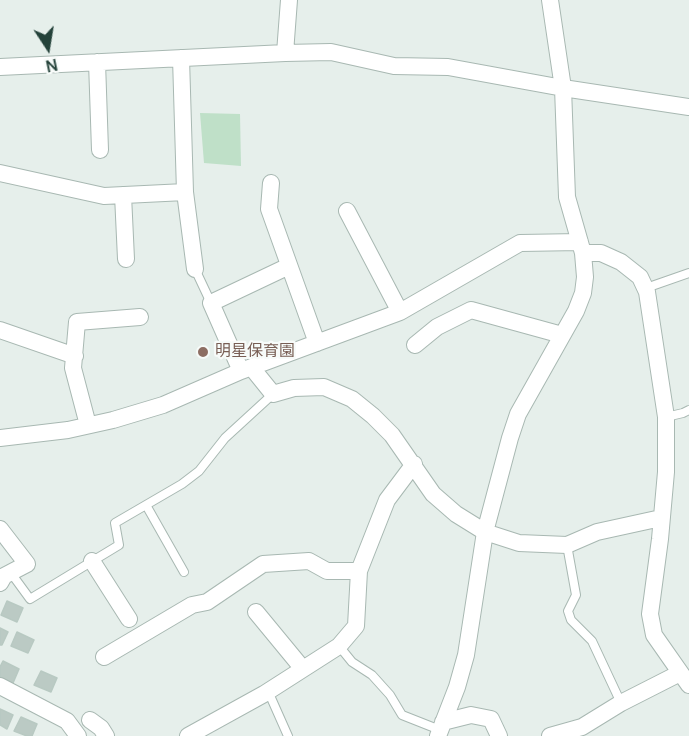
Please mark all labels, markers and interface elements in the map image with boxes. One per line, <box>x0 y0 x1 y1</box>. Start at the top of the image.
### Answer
north arrow <box>18 18 78 78</box>
text: N <box>44 54 60 78</box>
place label: 明星保育園 <box>215 342 295 362</box>
marker: 明星保育園 <box>196 345 210 359</box>

